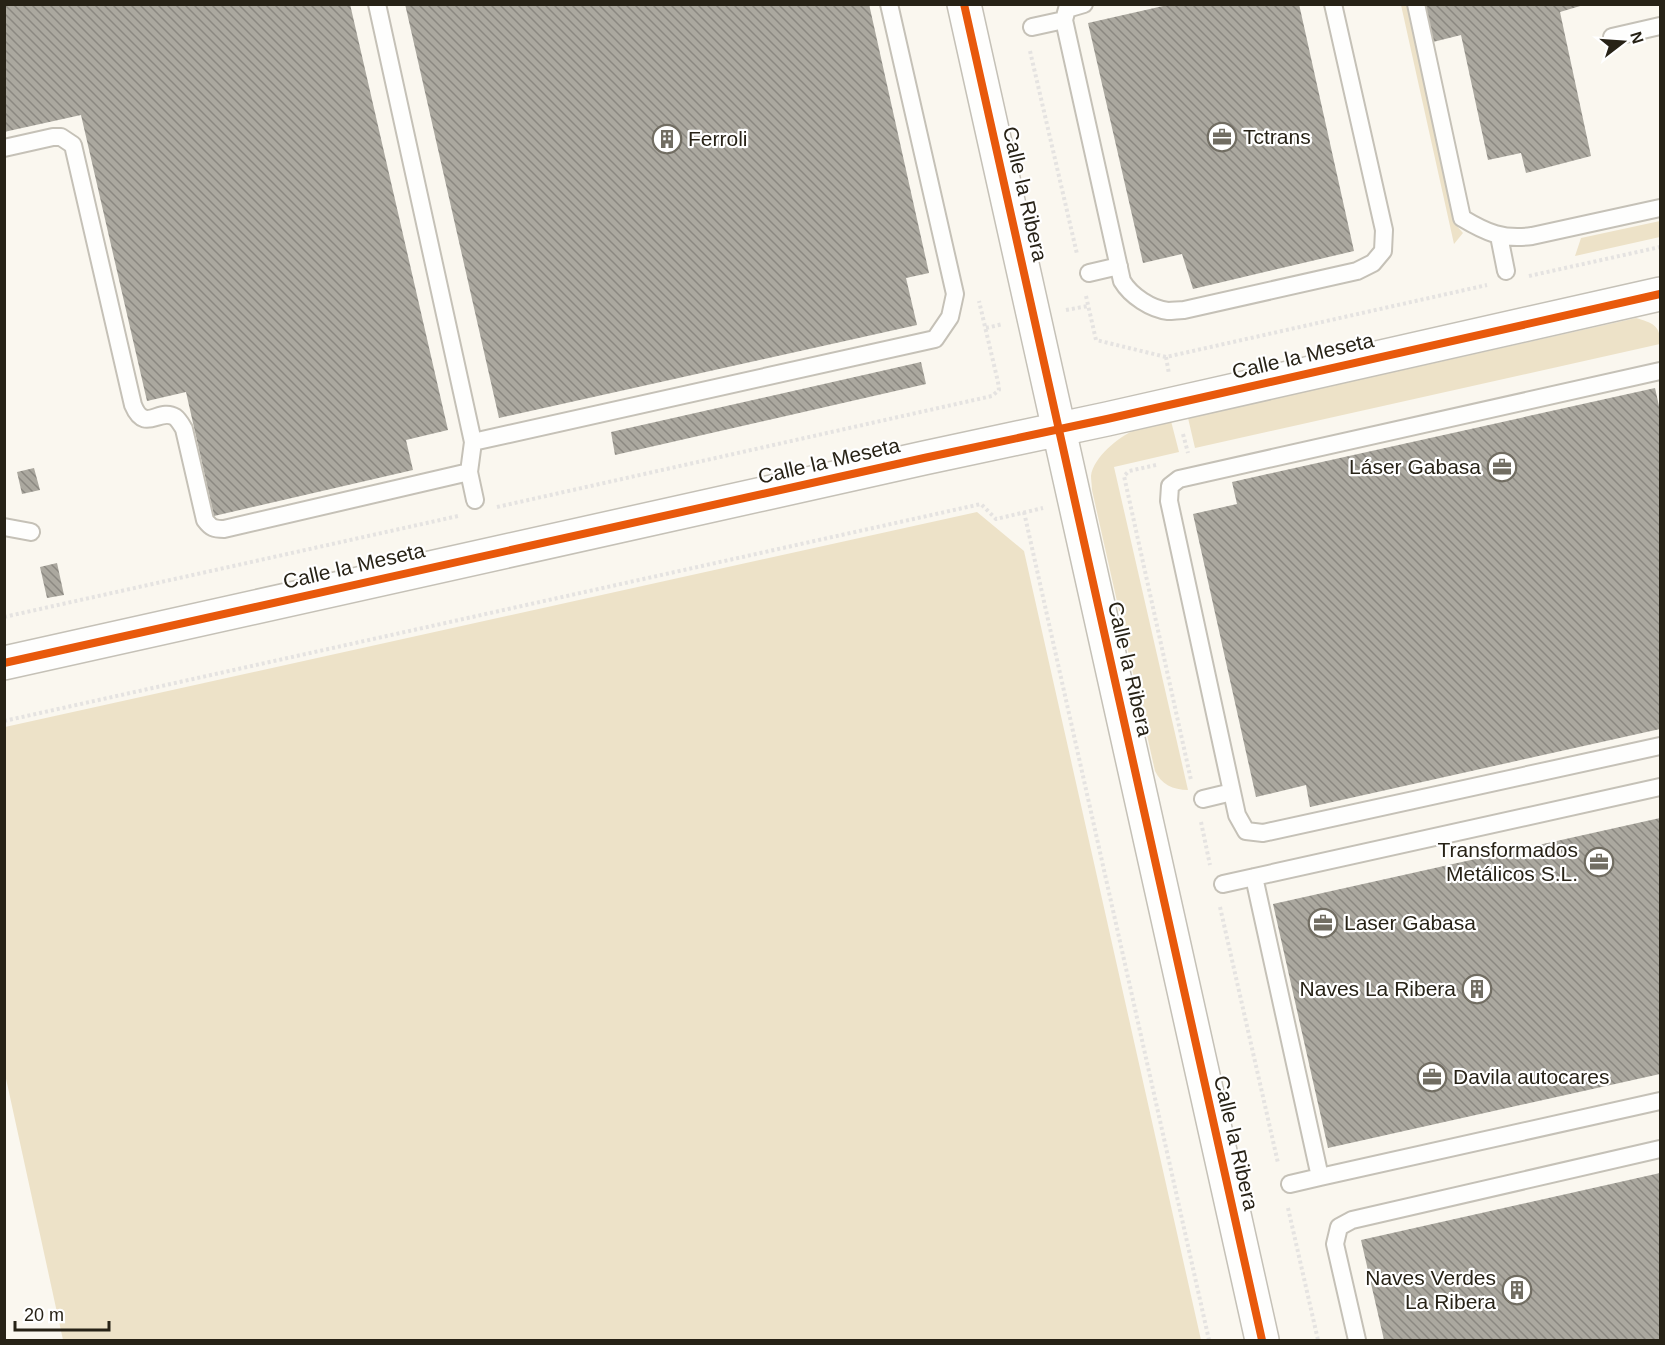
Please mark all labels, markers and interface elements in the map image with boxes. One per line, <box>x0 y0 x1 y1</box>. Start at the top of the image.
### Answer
north arrow <box>1593 12 1653 72</box>
text: N <box>1627 30 1647 46</box>
office icon: Tctrans <box>1206 121 1238 153</box>
building icon: Ferroli <box>651 123 683 155</box>
street label: Calle la Ribera <box>999 124 1052 264</box>
place label: Tctrans <box>1243 125 1311 148</box>
place label: Ferroli <box>688 127 748 150</box>
street label: Calle la Meseta <box>1230 328 1376 383</box>
street label: Calle la Meseta <box>756 433 902 488</box>
office icon: Láser Gabasa <box>1486 451 1518 483</box>
place label: Láser Gabasa <box>1349 455 1481 478</box>
street label: Calle la Meseta <box>281 538 427 593</box>
street label: Calle la Ribera <box>1104 599 1157 739</box>
place label: Transformados Metálicos S.L. <box>1438 838 1578 885</box>
office icon: Transformados Metálicos S.L. <box>1583 846 1615 878</box>
office icon: Laser Gabasa <box>1307 907 1339 939</box>
place label: Laser Gabasa <box>1344 911 1476 934</box>
building icon: Naves La Ribera <box>1461 973 1493 1005</box>
place label: Naves La Ribera <box>1300 977 1456 1000</box>
office icon: Davila autocares <box>1416 1061 1448 1093</box>
place label: Davila autocares <box>1453 1065 1609 1088</box>
street label: Calle la Ribera <box>1210 1073 1263 1213</box>
place label: Naves Verdes La Ribera <box>1365 1266 1496 1313</box>
building icon: Naves Verdes La Ribera <box>1501 1274 1533 1306</box>
scale bar <box>15 1294 110 1332</box>
text: 20 m <box>24 1305 64 1325</box>

